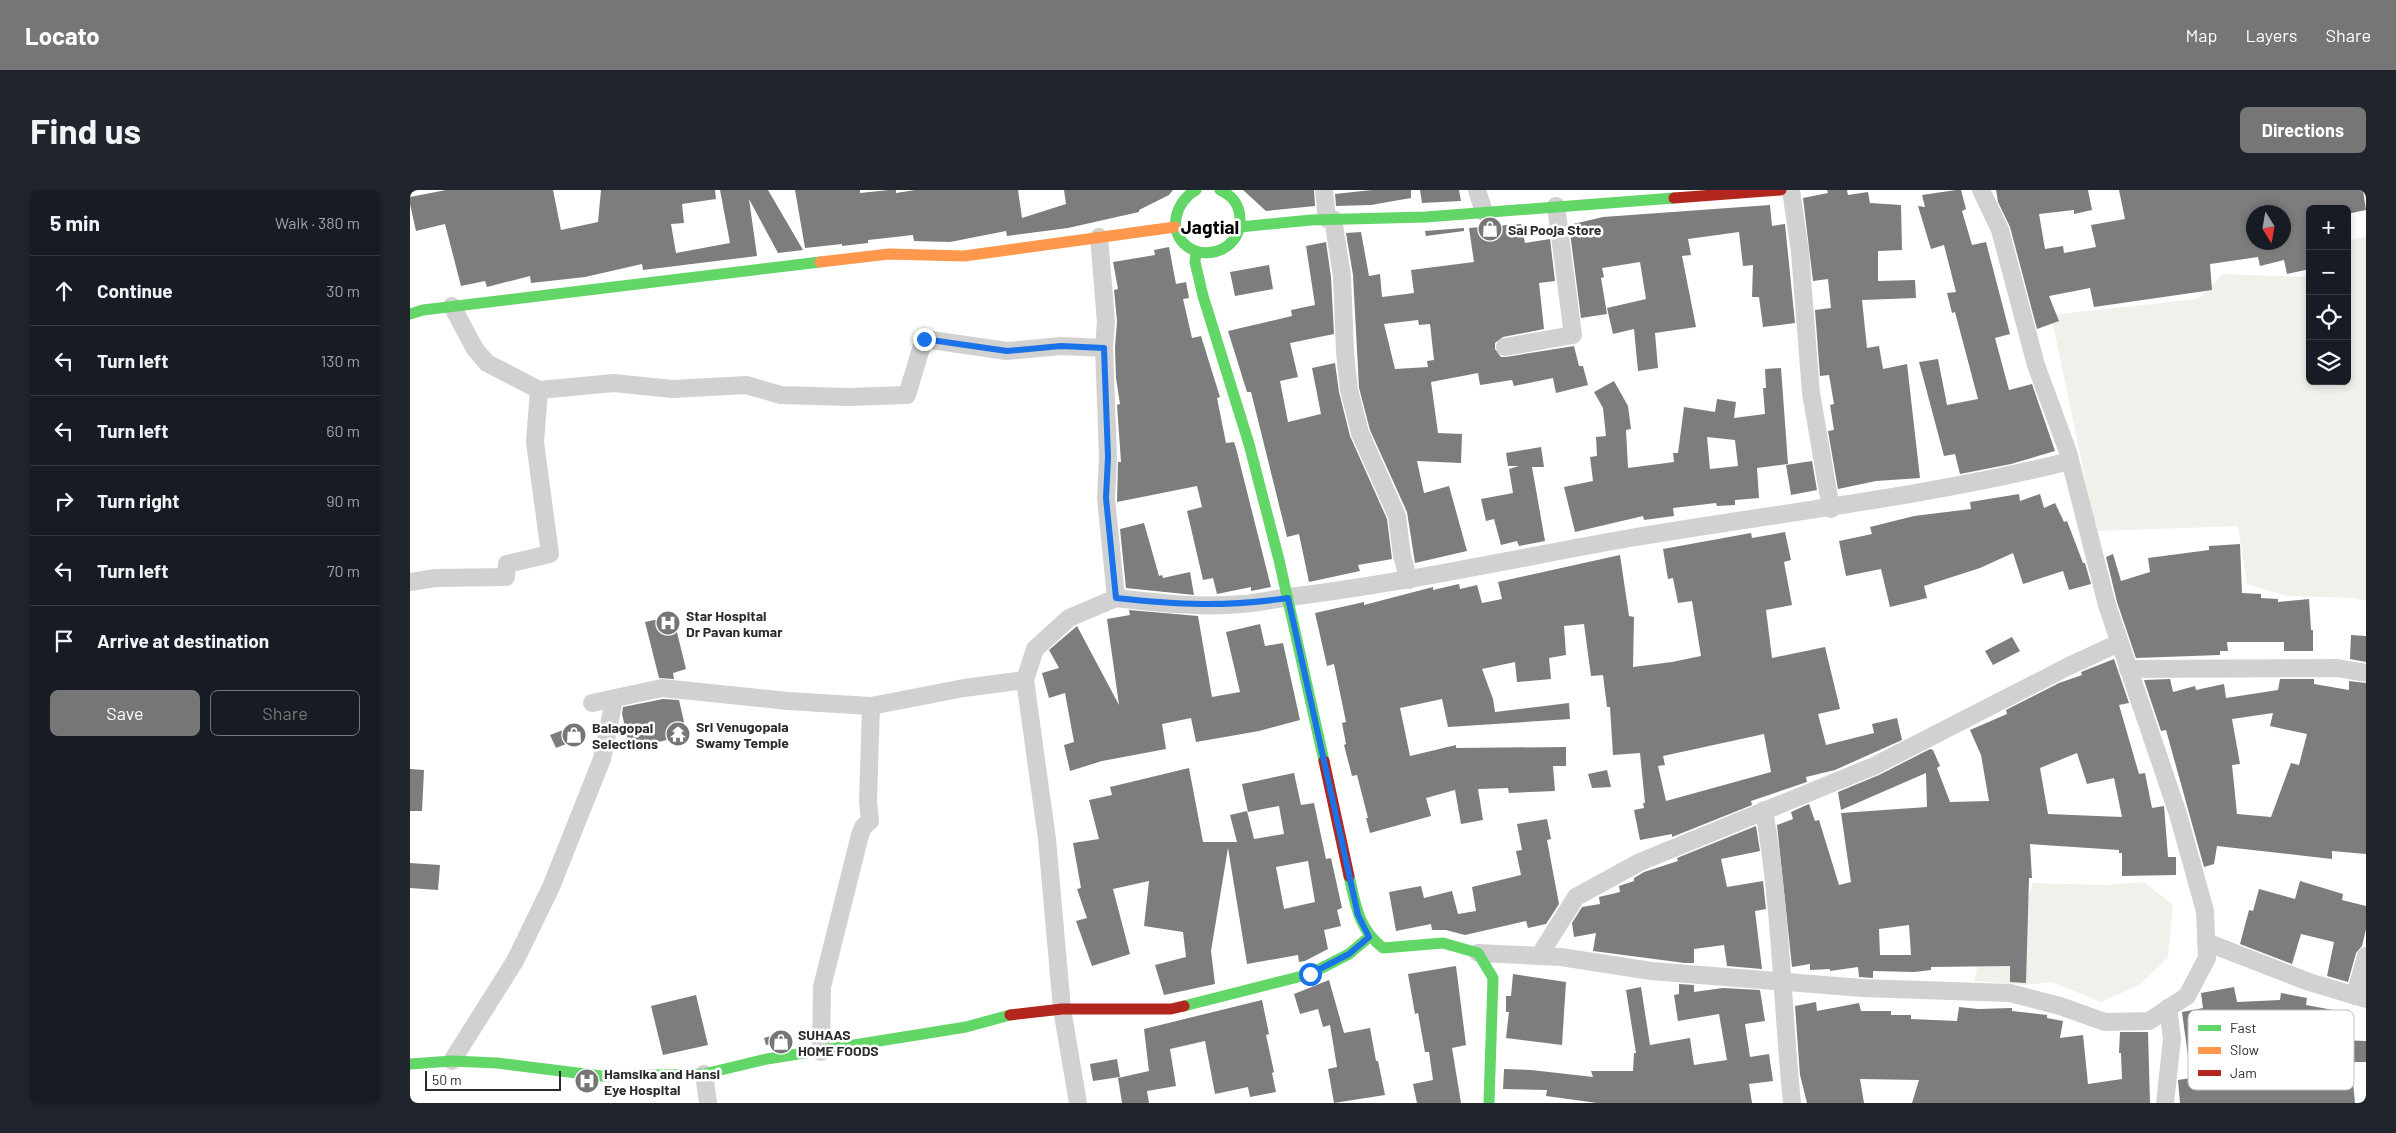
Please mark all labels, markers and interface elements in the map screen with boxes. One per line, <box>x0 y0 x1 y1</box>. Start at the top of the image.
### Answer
text: Locato <box>25 21 100 50</box>
text: Map <box>2185 24 2217 46</box>
text: Layers <box>2245 24 2298 46</box>
text: Share <box>2326 24 2371 46</box>
button: Directions <box>2240 107 2366 153</box>
text: Find us <box>30 109 141 151</box>
north arrow <box>2246 205 2291 250</box>
map controls <box>2306 205 2351 385</box>
button: + <box>2306 205 2351 250</box>
text: 5 min <box>50 210 100 235</box>
text: Walk · 380 m <box>275 213 360 232</box>
district label: Jagtial <box>1181 215 1239 238</box>
shop icon: Sai Pooja Store <box>1477 216 1503 242</box>
place label: Sai Pooja Store <box>1508 221 1602 238</box>
button: − <box>2306 250 2351 295</box>
icon: ahead <box>50 277 78 305</box>
text: Continue <box>97 279 173 302</box>
text: 30 m <box>326 281 360 300</box>
button: locate <box>2306 295 2351 340</box>
route end <box>913 328 936 351</box>
button: layers <box>2306 340 2351 385</box>
icon: left <box>50 347 78 375</box>
text: Turn left <box>97 349 168 372</box>
text: 130 m <box>321 351 360 370</box>
icon: left <box>50 417 78 445</box>
text: Turn left <box>97 419 168 442</box>
text: 60 m <box>326 421 360 440</box>
icon: right <box>50 487 78 515</box>
text: Turn right <box>97 489 179 512</box>
text: 90 m <box>326 491 360 510</box>
icon: left <box>50 557 78 585</box>
text: Turn left <box>97 559 168 582</box>
text: 70 m <box>327 561 360 580</box>
place label: Star Hospital Dr Pavan kumar <box>686 607 783 640</box>
hospital icon: Star Hospital Dr Pavan kumar <box>655 610 681 636</box>
icon: arrive <box>50 627 78 655</box>
text: Arrive at destination <box>97 629 269 652</box>
button: Save <box>50 690 200 736</box>
button: Share <box>210 690 360 736</box>
place label: Sri Venugopala Swamy Temple <box>696 718 789 751</box>
place label: Balagopal Selections <box>592 719 658 752</box>
temple icon: Sri Venugopala Swamy Temple <box>665 721 691 747</box>
shop icon: Balagopal Selections <box>561 722 587 748</box>
route start <box>1299 963 1322 986</box>
legend <box>2188 1010 2354 1090</box>
text: Fast <box>2230 1019 2256 1036</box>
place label: SUHAAS HOME FOODS <box>798 1026 879 1059</box>
shop icon: SUHAAS HOME FOODS <box>768 1029 794 1055</box>
text: Slow <box>2230 1041 2259 1058</box>
text: Jam <box>2230 1064 2257 1081</box>
place label: Hamsika and Hansi Eye Hospital <box>604 1065 720 1098</box>
scale bar <box>425 1068 561 1091</box>
hospital icon: Hamsika and Hansi Eye Hospital <box>574 1068 600 1094</box>
text: 50 m <box>432 1071 461 1088</box>

